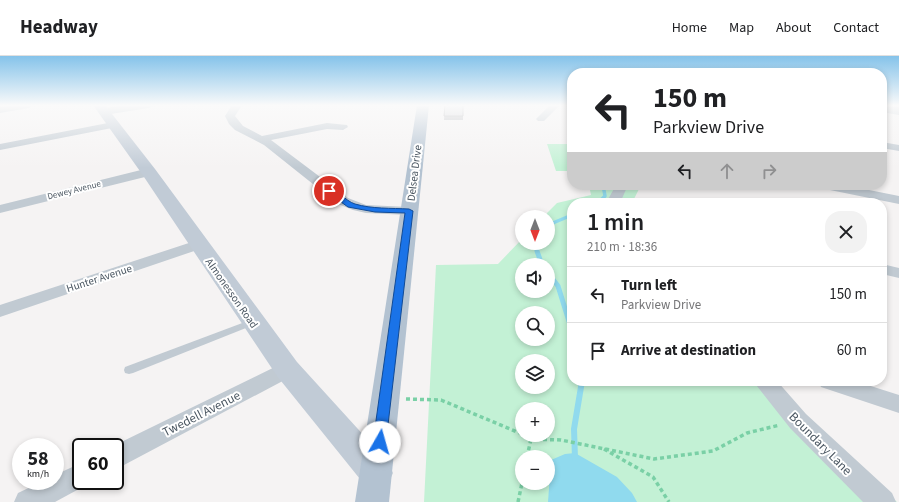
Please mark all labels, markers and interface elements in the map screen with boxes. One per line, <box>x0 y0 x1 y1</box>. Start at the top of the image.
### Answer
text: Headway <box>20 14 98 41</box>
text: Home <box>672 18 707 38</box>
text: Map <box>729 18 754 38</box>
text: About <box>776 18 811 38</box>
text: Contact <box>833 18 879 38</box>
text: 150 m <box>653 78 727 118</box>
icon: left <box>587 84 639 136</box>
text: Parkview Drive <box>653 115 764 140</box>
street label: Delsea Drive <box>404 144 425 202</box>
icon: left <box>674 160 696 182</box>
icon: ahead <box>716 160 738 182</box>
icon: right <box>758 160 780 182</box>
pin <box>312 174 346 208</box>
street label: Dewey Avenue <box>46 177 103 203</box>
icon: arrive <box>318 180 340 202</box>
text: 1 min <box>587 205 644 240</box>
north arrow <box>515 210 555 250</box>
map controls <box>515 210 555 490</box>
button: close <box>825 211 867 253</box>
text: 210 m · 18:36 <box>587 238 657 256</box>
street label: Almonesson Road <box>202 255 261 331</box>
button: sound <box>515 258 555 298</box>
street label: Hunter Avenue <box>64 261 134 296</box>
text: Turn left <box>621 275 677 296</box>
icon: left <box>587 284 609 306</box>
text: 150 m <box>829 284 867 305</box>
text: Parkview Drive <box>621 296 701 314</box>
button: search <box>515 306 555 346</box>
icon: arrive <box>587 340 609 362</box>
text: Arrive at destination <box>621 340 756 361</box>
text: 60 m <box>837 340 867 361</box>
button: layers <box>515 354 555 394</box>
street label: Twedell Avenue <box>159 387 244 441</box>
button: + <box>515 402 555 442</box>
street label: Boundary Lane <box>785 408 856 479</box>
position arrow <box>359 421 401 463</box>
speed limit sign: 60 <box>72 438 124 490</box>
text: 58 <box>27 445 49 473</box>
button: − <box>515 450 555 490</box>
text: km/h <box>27 467 49 481</box>

